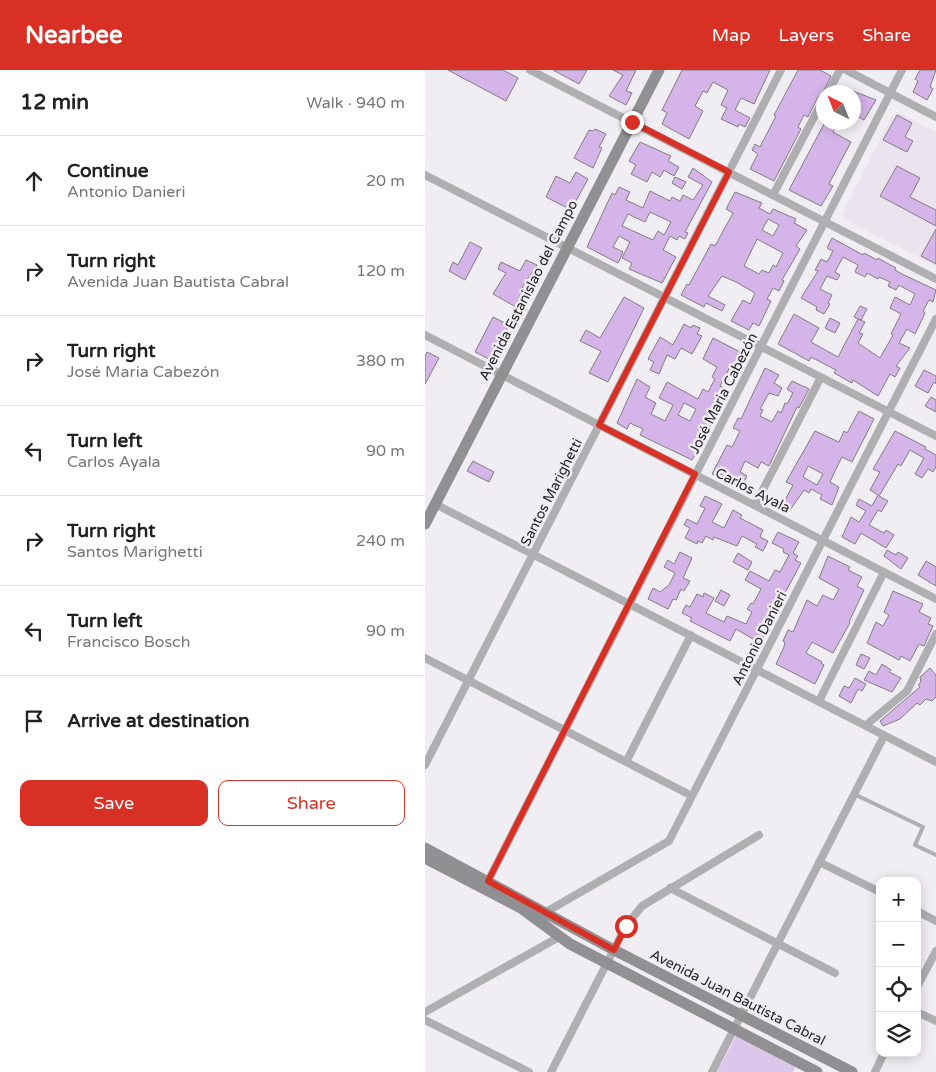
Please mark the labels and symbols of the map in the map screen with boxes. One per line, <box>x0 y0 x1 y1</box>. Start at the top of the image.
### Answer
north arrow <box>816 85 861 130</box>
route end <box>621 111 644 134</box>
street label: Avenida Estanislao del Campo <box>475 197 581 383</box>
street label: José Maria Cabezón <box>686 330 761 457</box>
street label: Santos Marighetti <box>517 435 586 549</box>
street label: Carlos Ayala <box>712 464 793 517</box>
street label: Antonio Danieri <box>728 588 791 688</box>
route start <box>615 915 638 938</box>
street label: Avenida Juan Bautista Cabral <box>647 946 828 1049</box>

